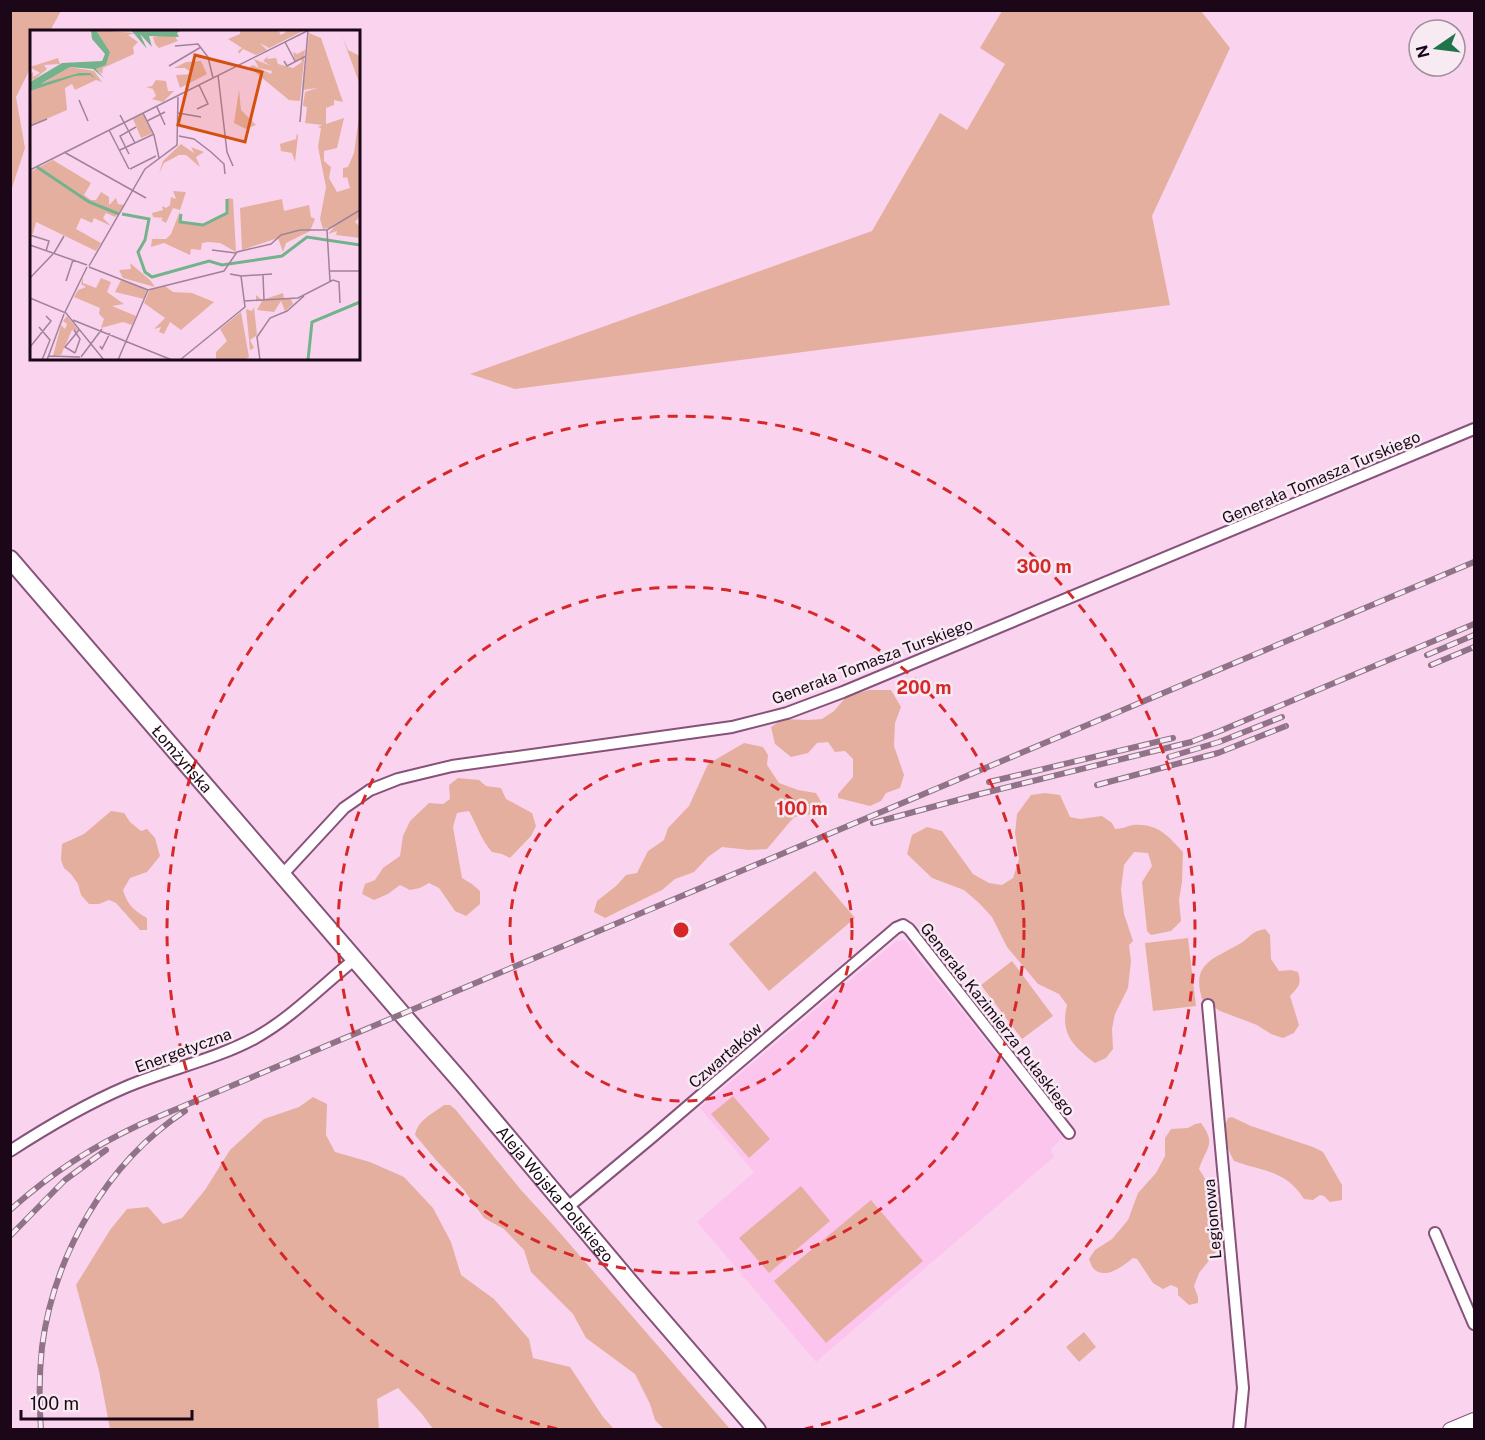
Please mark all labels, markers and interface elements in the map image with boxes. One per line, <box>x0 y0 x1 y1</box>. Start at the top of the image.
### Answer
north arrow <box>1407 18 1467 78</box>
inset map <box>30 30 360 360</box>
text: N <box>1412 43 1434 60</box>
street label: Generała Tomasza Turskiego <box>1219 427 1423 528</box>
text: 300 m <box>1016 556 1072 577</box>
street label: Generała Tomasza Turskiego <box>769 614 975 709</box>
text: 200 m <box>897 677 951 698</box>
street label: Łomżyńska <box>148 722 216 797</box>
text: 100 m <box>776 798 828 819</box>
street label: Generała Kazimierza Pułaskiego <box>916 919 1079 1120</box>
centre of rings <box>671 920 691 940</box>
street label: Czwartaków <box>685 1018 766 1092</box>
street label: Energetyczna <box>132 1024 234 1077</box>
street label: Aleja Wojska Polskiego <box>493 1122 617 1266</box>
street label: Legionowa <box>1200 1178 1225 1260</box>
scale bar <box>21 1383 192 1421</box>
text: 100 m <box>30 1393 79 1414</box>

